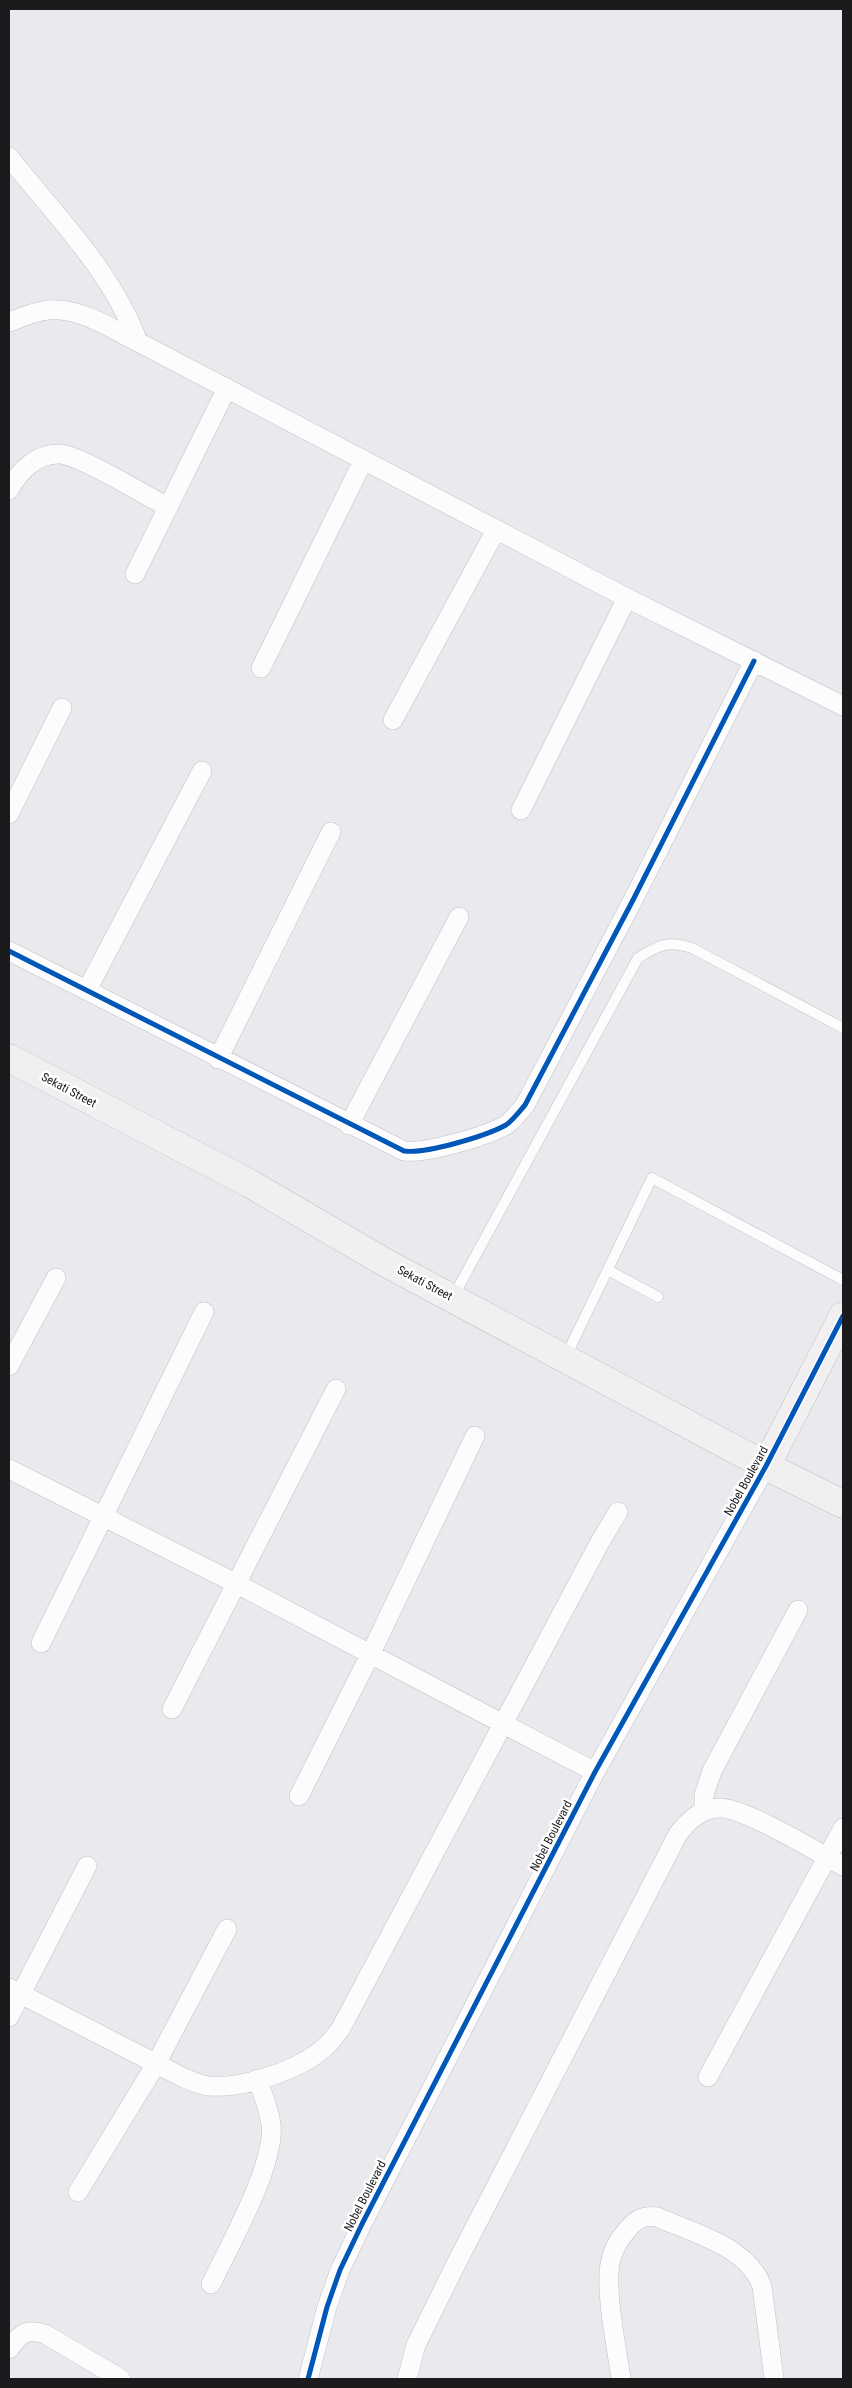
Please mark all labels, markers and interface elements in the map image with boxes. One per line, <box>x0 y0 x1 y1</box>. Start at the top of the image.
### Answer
street label: Sekati Street <box>39 1070 99 1111</box>
street label: Sekati Street <box>395 1263 455 1304</box>
street label: Nobel Boulevard <box>721 1444 771 1518</box>
street label: Nobel Boulevard <box>527 1798 575 1874</box>
street label: Nobel Boulevard <box>341 2158 389 2234</box>

